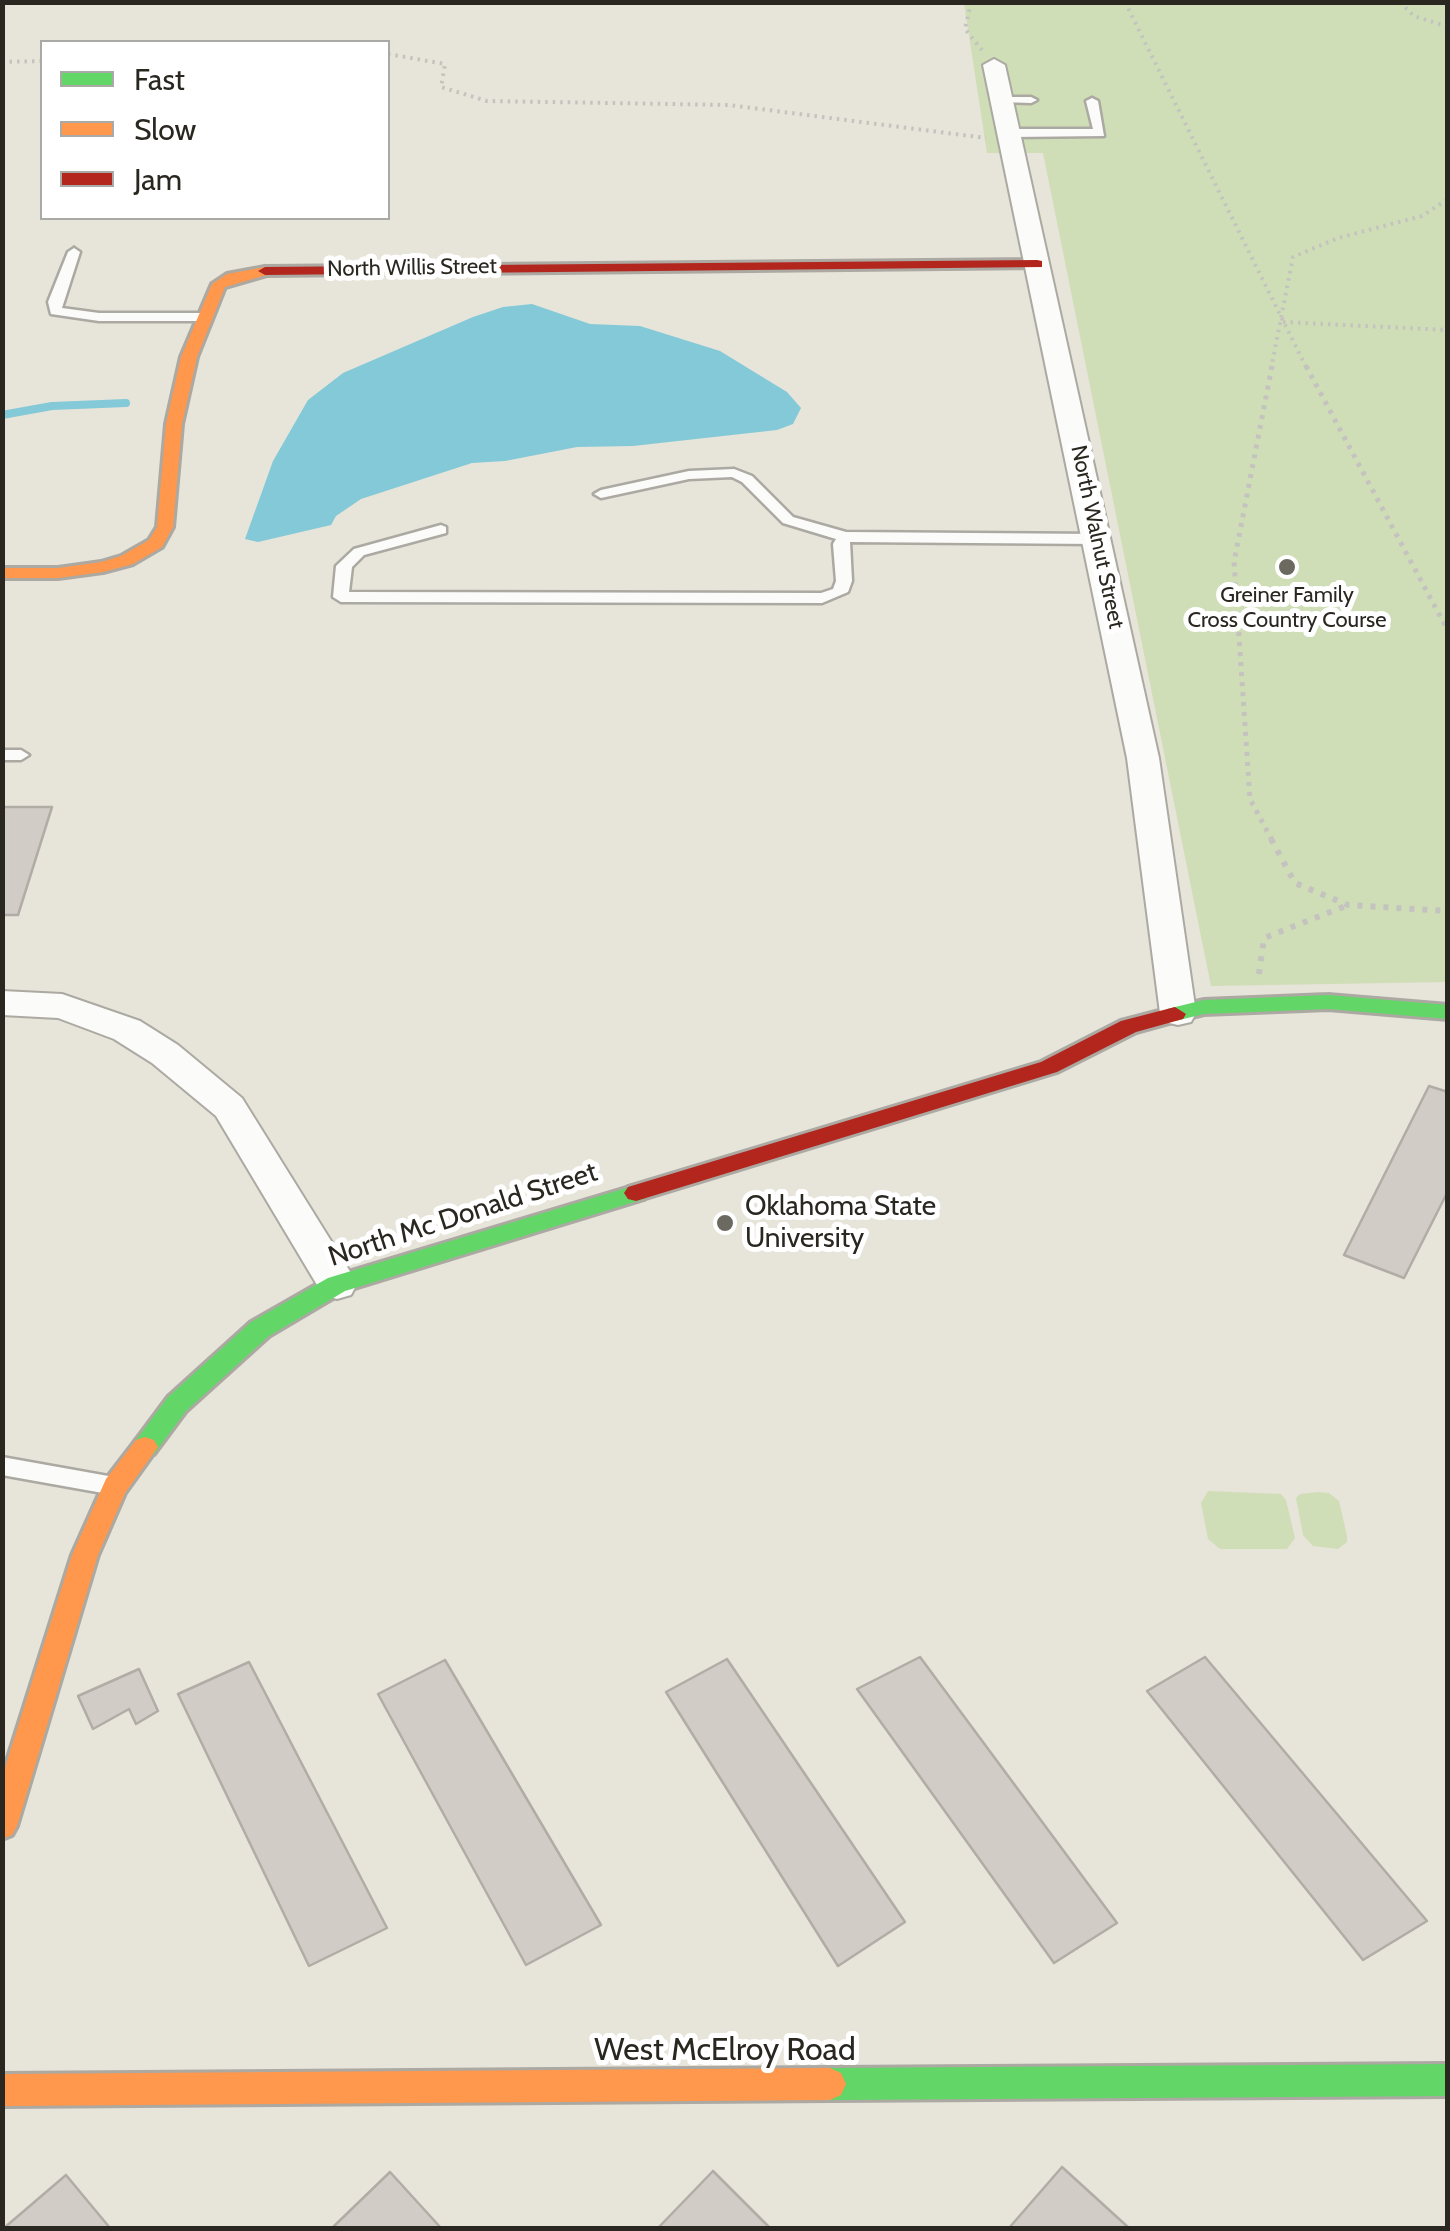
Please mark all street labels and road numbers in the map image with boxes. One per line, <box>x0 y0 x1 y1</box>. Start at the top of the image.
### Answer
street label: North Willis Street <box>327 253 497 283</box>
street label: North Walnut Street <box>1065 443 1129 631</box>
street label: North Mc Donald Street <box>324 1156 602 1274</box>
street label: West McElroy Road <box>594 2032 856 2070</box>

